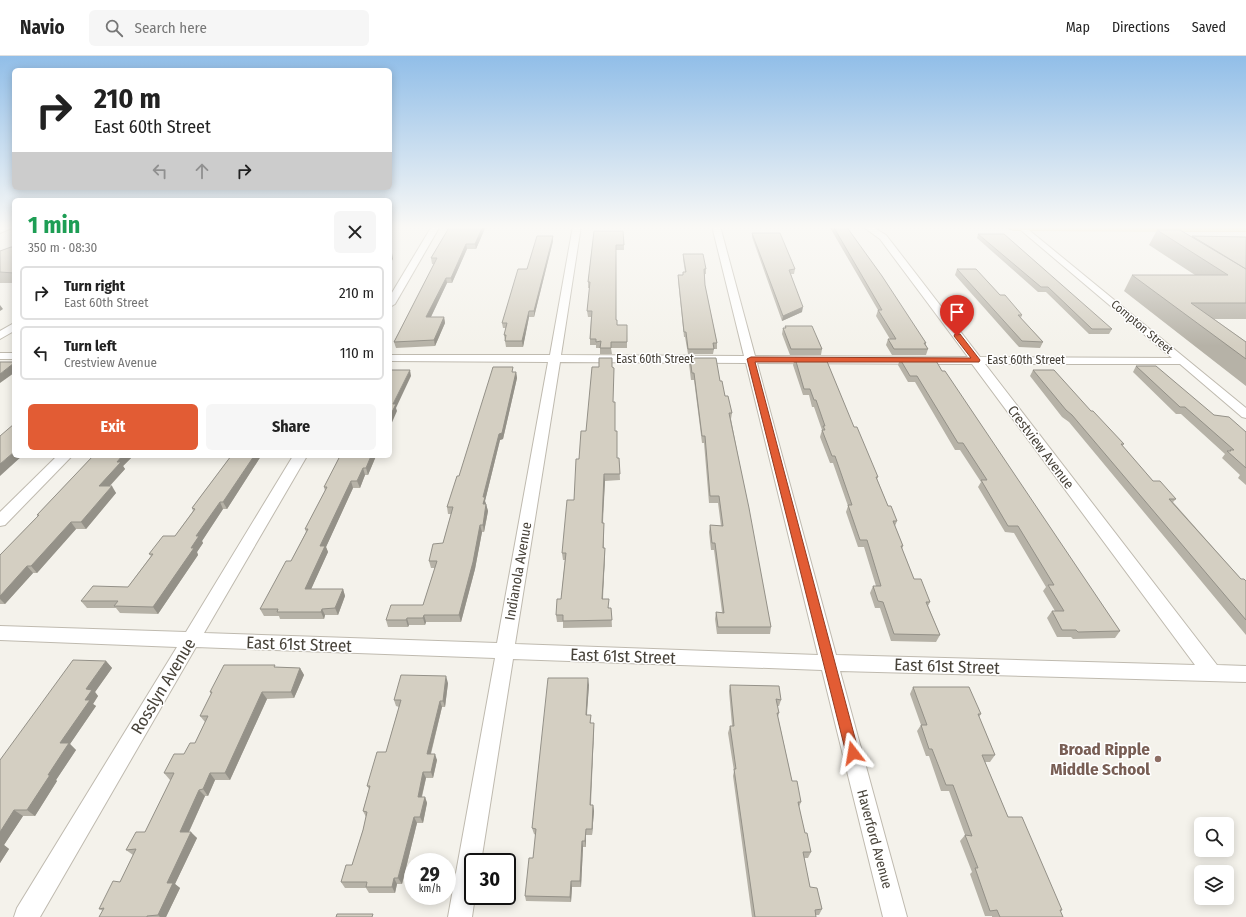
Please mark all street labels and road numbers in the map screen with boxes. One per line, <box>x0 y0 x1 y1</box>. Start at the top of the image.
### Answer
street label: Compton Street <box>1108 297 1176 357</box>
street label: East 60th Street <box>616 352 694 366</box>
street label: East 60th Street <box>987 353 1065 367</box>
street label: Crestview Avenue <box>1004 402 1078 492</box>
street label: Indianola Avenue <box>501 521 536 622</box>
street label: East 61st Street <box>246 632 353 657</box>
street label: Rosslyn Avenue <box>127 634 200 738</box>
street label: East 61st Street <box>570 644 677 669</box>
street label: East 61st Street <box>894 654 1001 679</box>
street label: Haverford Avenue <box>853 788 896 891</box>

